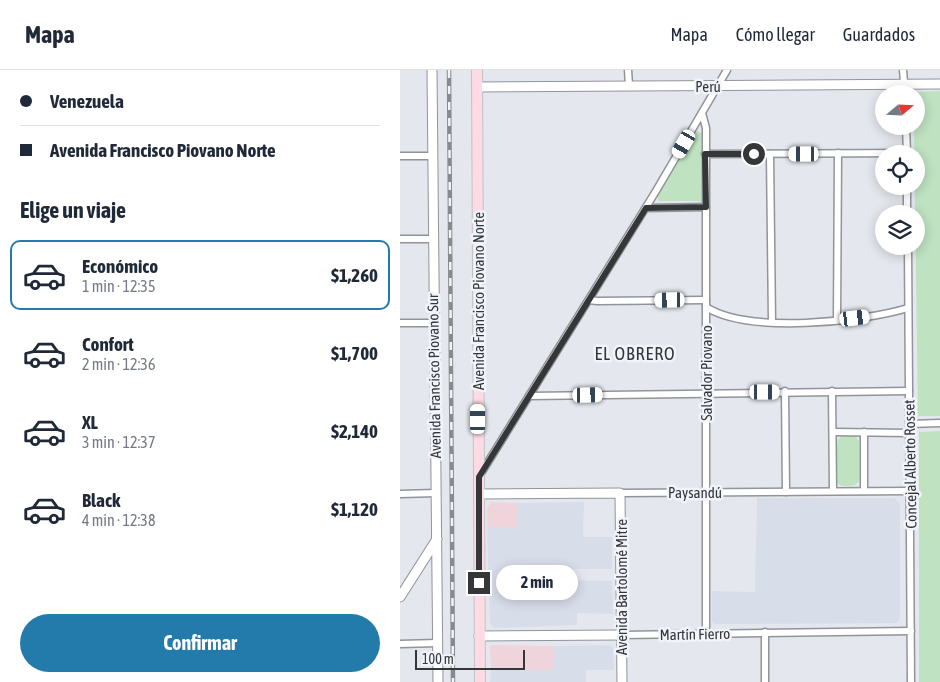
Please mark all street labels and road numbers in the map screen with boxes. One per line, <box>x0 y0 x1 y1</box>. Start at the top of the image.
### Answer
street label: Perú <box>695 78 721 95</box>
street label: Avenida Francisco Piovano Norte <box>470 212 487 390</box>
street label: Avenida Francisco Piovano Sur <box>424 293 444 459</box>
street label: Salvador Piovano <box>698 325 715 421</box>
street label: Concejal Alberto Rosset <box>900 399 920 529</box>
street label: Paysandú <box>668 484 722 501</box>
street label: Avenida Bartolomé Mitre <box>613 519 630 655</box>
street label: Martín Fierro <box>660 625 730 643</box>

